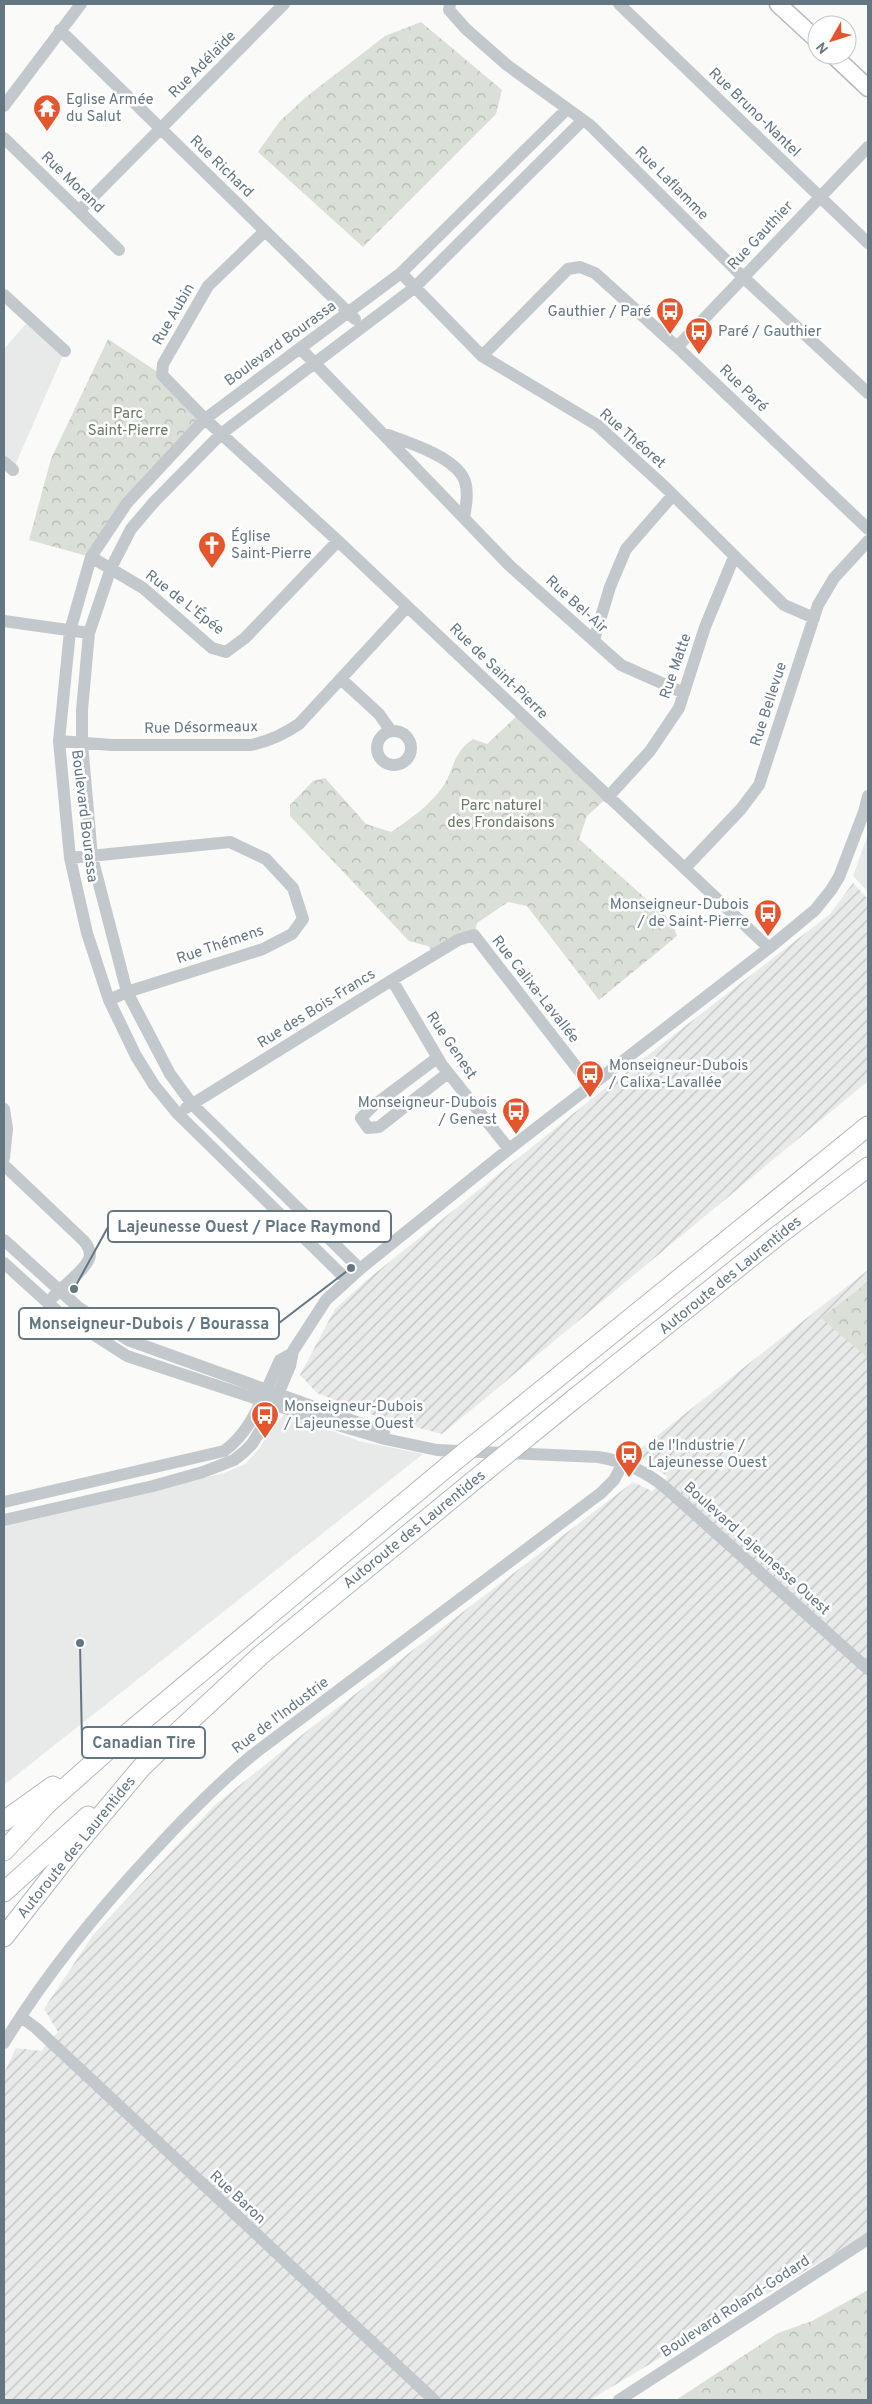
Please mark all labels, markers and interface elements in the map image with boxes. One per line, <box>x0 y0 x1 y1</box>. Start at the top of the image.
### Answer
north arrow <box>807 15 857 65</box>
street label: Rue Adélaïde <box>165 27 241 103</box>
text: N <box>813 38 833 56</box>
street label: Rue Bruno-Nantel <box>704 64 804 162</box>
place label: Eglise Armée du Salut <box>66 91 154 127</box>
temple icon: Eglise Armée du Salut <box>32 93 62 132</box>
street label: Rue Richard <box>185 132 257 202</box>
street label: Rue Laflamme <box>630 143 712 225</box>
street label: Rue Morand <box>36 148 108 218</box>
street label: Rue Gauthier <box>724 197 798 275</box>
street label: Rue Aubin <box>149 280 200 349</box>
bus stop icon: Gauthier / Paré <box>655 296 685 335</box>
street label: Boulevard Bourassa <box>221 297 340 391</box>
place label: Gauthier / Paré <box>548 303 651 322</box>
bus stop icon: Paré / Gauthier <box>684 316 714 355</box>
place label: Paré / Gauthier <box>718 323 822 342</box>
street label: Rue Paré <box>715 361 771 417</box>
park label: Parc Saint-Pierre <box>88 405 168 441</box>
street label: Rue Théoret <box>595 405 669 473</box>
place label: Église Saint-Pierre <box>231 527 312 564</box>
church icon: Église Saint-Pierre <box>197 530 227 569</box>
street label: Rue de L'Épée <box>141 566 228 640</box>
street label: Rue Bel-Air <box>541 572 611 638</box>
street label: Rue de Saint-Pierre <box>445 620 551 724</box>
street label: Rue Matte <box>656 631 696 702</box>
street label: Rue Bellevue <box>747 660 792 749</box>
street label: Rue Désormeaux <box>144 718 258 739</box>
street label: Boulevard Bourassa <box>66 749 101 884</box>
park label: Parc naturel des Frondaisons <box>447 797 555 833</box>
place label: Monseigneur-Dubois / de Saint-Pierre <box>610 896 749 932</box>
bus stop icon: Monseigneur-Dubois / de Saint-Pierre <box>753 898 783 937</box>
street label: Rue Thémens <box>174 922 267 969</box>
street label: Rue Calixa-Lavallée <box>487 932 583 1048</box>
street label: Rue des Bois-Francs <box>254 965 379 1053</box>
street label: Rue Genest <box>421 1008 480 1083</box>
place label: Monseigneur-Dubois / Calixa-Lavallée <box>608 1057 748 1093</box>
bus stop icon: Monseigneur-Dubois / Calixa-Lavallée <box>575 1059 605 1098</box>
place label: Monseigneur-Dubois / Genest <box>358 1094 497 1130</box>
bus stop icon: Monseigneur-Dubois / Genest <box>501 1096 531 1135</box>
callout: Lajeunesse Ouest / Place Raymond <box>108 1211 391 1242</box>
street label: Autoroute des Laurentides <box>656 1213 806 1340</box>
text: Lajeunesse Ouest / Place Raymond <box>117 1218 381 1238</box>
callout: Monseigneur-Dubois / Bourassa <box>19 1308 279 1339</box>
text: Monseigneur-Dubois / Bourassa <box>29 1315 269 1335</box>
place label: Monseigneur-Dubois / Lajeunesse Ouest <box>283 1398 423 1434</box>
bus stop icon: Monseigneur-Dubois / Lajeunesse Ouest <box>250 1400 280 1439</box>
place label: de l'Industrie / Lajeunesse Ouest <box>648 1437 767 1473</box>
bus stop icon: de l'Industrie / Lajeunesse Ouest <box>614 1439 644 1478</box>
street label: Autoroute des Laurentides <box>340 1467 490 1594</box>
street label: Boulevard Lajeunesse Ouest <box>679 1478 833 1620</box>
street label: Rue de l'Industrie <box>229 1674 333 1759</box>
callout: Canadian Tire <box>82 1727 205 1758</box>
text: Canadian Tire <box>92 1734 196 1754</box>
street label: Autoroute des Laurentides <box>14 1773 141 1923</box>
street label: Rue Baron <box>205 2167 269 2229</box>
street label: Boulevard Roland-Godard <box>658 2252 814 2363</box>

